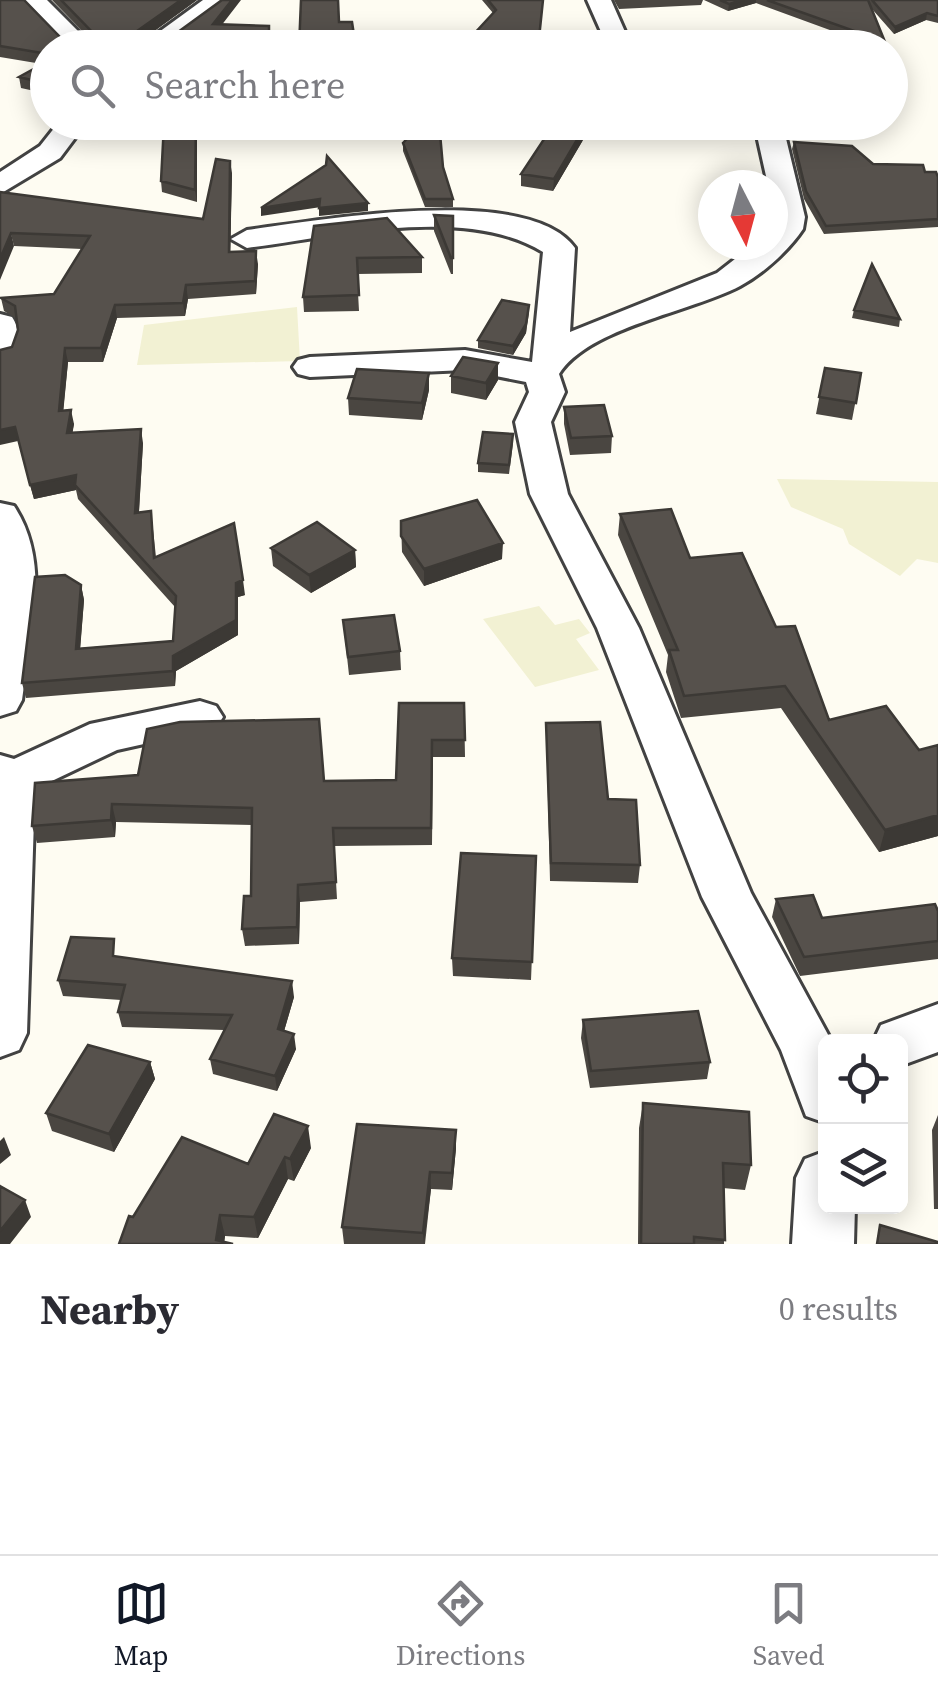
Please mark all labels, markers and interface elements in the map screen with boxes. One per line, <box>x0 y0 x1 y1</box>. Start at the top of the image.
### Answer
search box <box>30 30 908 140</box>
icon: search <box>65 58 120 113</box>
text: Search here <box>145 59 345 111</box>
north arrow <box>698 170 788 260</box>
map controls <box>818 1034 908 1214</box>
button: locate <box>818 1034 908 1124</box>
button: layers <box>818 1124 908 1214</box>
text: Nearby <box>40 1280 179 1338</box>
text: 0 results <box>779 1287 898 1331</box>
tab: Map <box>114 1576 169 1674</box>
tab: Directions <box>396 1576 525 1674</box>
tab: Saved <box>753 1576 824 1674</box>

